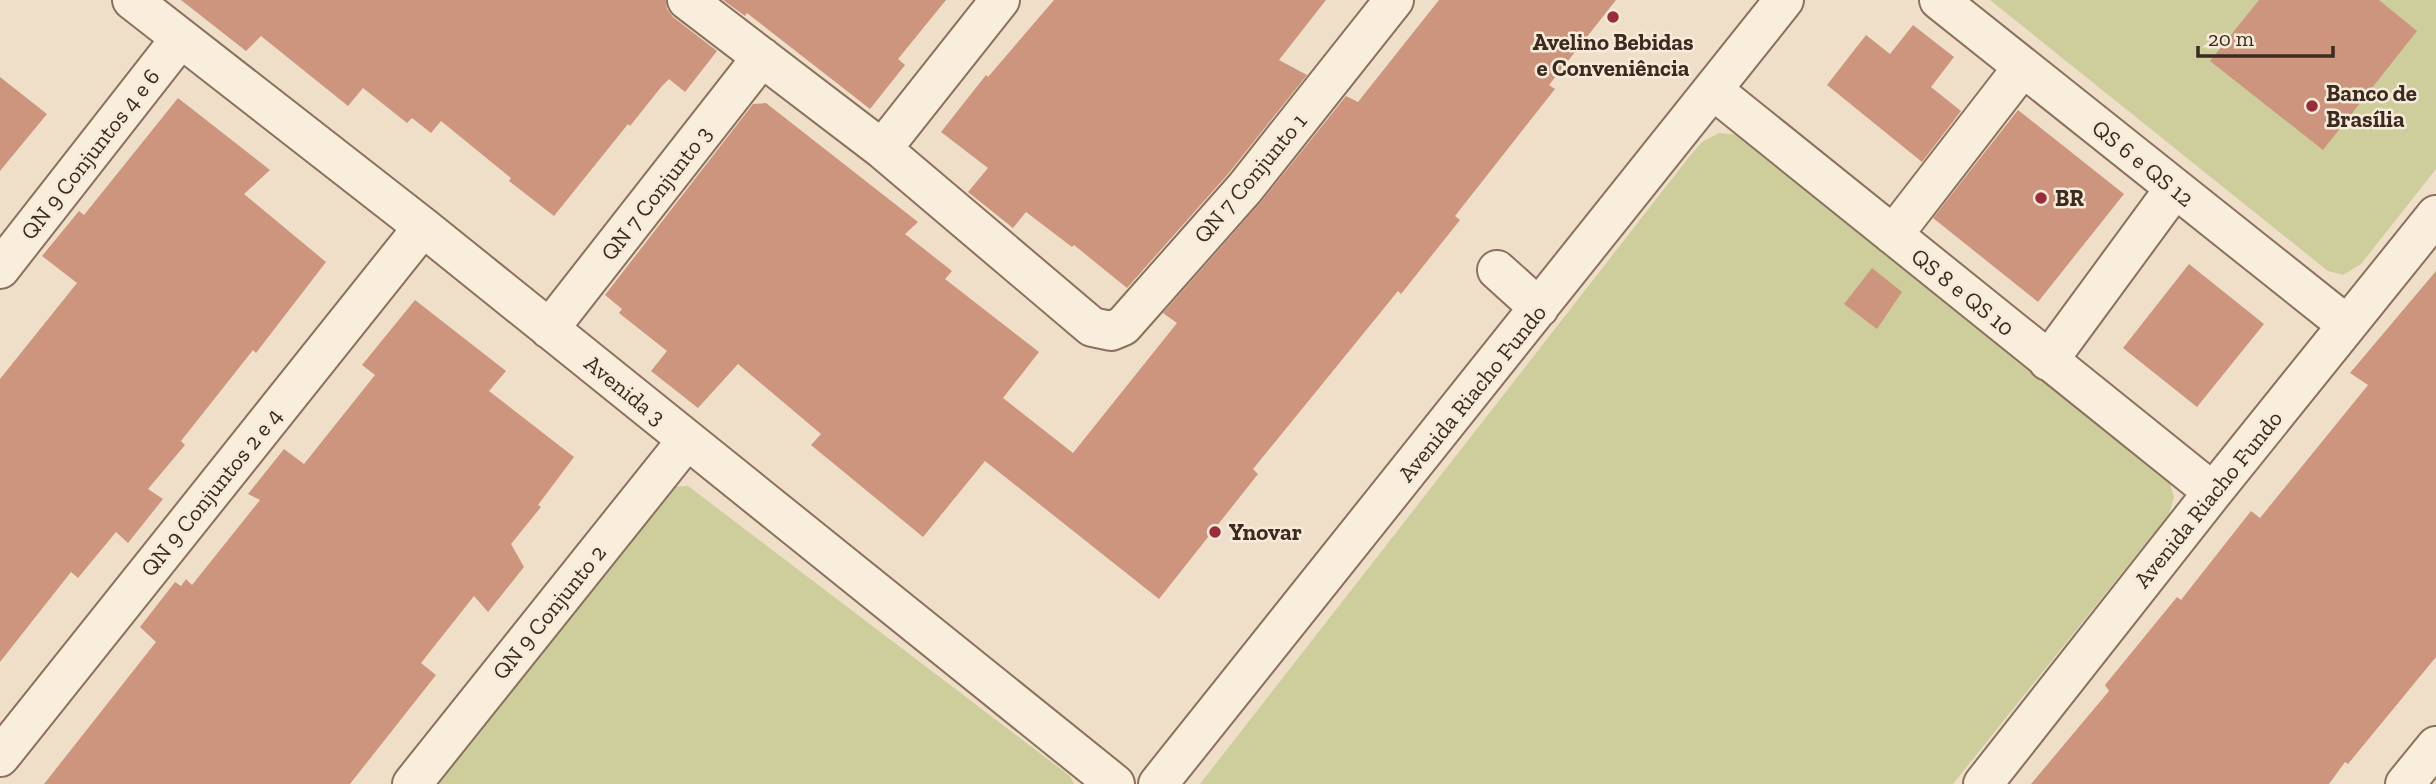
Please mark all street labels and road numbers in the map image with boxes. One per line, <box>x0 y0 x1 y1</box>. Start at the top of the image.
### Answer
street label: QN 9 Conjuntos 4 e 6 <box>14 63 166 245</box>
street label: QN 7 Conjunto 1 <box>1188 107 1313 249</box>
street label: QS 6 e QS 12 <box>2086 113 2200 213</box>
street label: QN 7 Conjunto 3 <box>595 120 717 266</box>
street label: QS 8 e QS 10 <box>1906 242 2020 342</box>
street label: Avenida Riacho Fundo <box>1392 299 1552 487</box>
street label: Avenida 3 <box>579 349 671 431</box>
street label: QN 9 Conjuntos 2 e 4 <box>134 402 288 582</box>
street label: Avenida Riacho Fundo <box>2128 405 2288 593</box>
street label: QN 9 Conjunto 2 <box>486 539 612 685</box>

